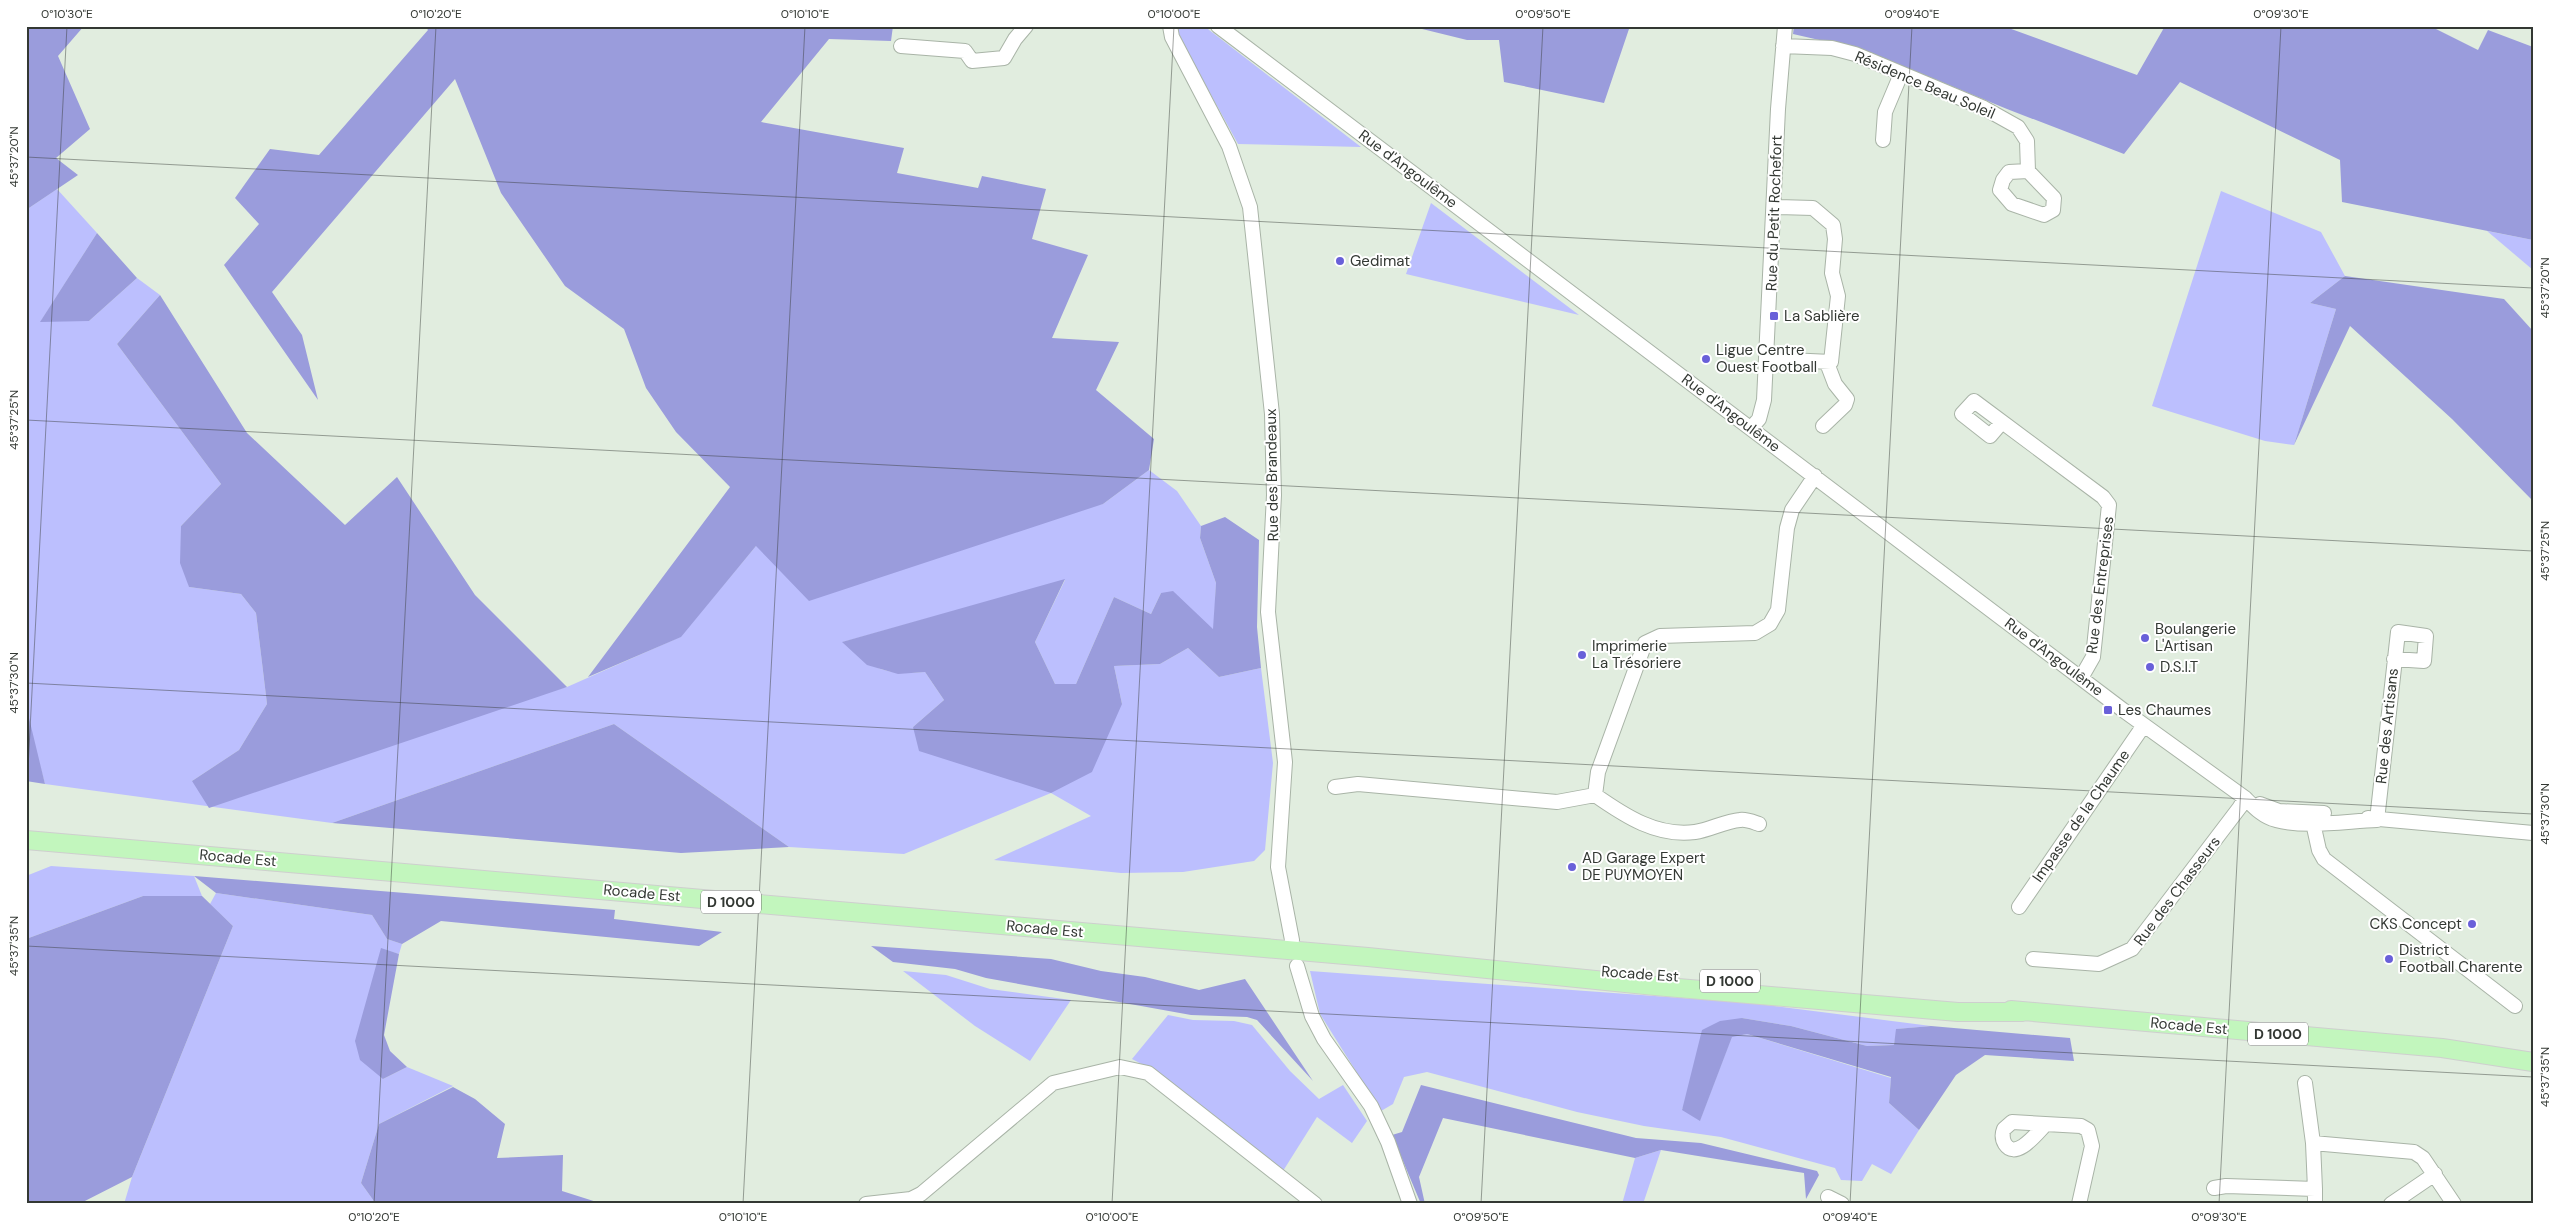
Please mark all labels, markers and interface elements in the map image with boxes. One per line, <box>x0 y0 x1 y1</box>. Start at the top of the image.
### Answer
text: 0°10'30"E <box>41 6 93 22</box>
text: 0°10'20"E <box>410 6 462 22</box>
text: 0°10'10"E <box>781 6 829 22</box>
text: 0°10'00"E <box>1148 6 1201 22</box>
text: 0°09'50"E <box>1515 6 1571 22</box>
text: 0°09'40"E <box>1884 6 1940 22</box>
text: 0°09'30"E <box>2253 6 2309 22</box>
street label: Résidence Beau Soleil <box>1852 46 1998 124</box>
street label: Rue d'Angoulême <box>1355 125 1461 213</box>
text: 45°37'20"N <box>6 126 22 188</box>
street label: Rue du Petit Rochefort <box>1761 135 1787 291</box>
place label: Gedimat <box>1350 251 1410 271</box>
marker: Gedimat <box>1334 255 1346 267</box>
text: 45°37'20"N <box>2537 257 2553 319</box>
place label: La Sablière <box>1784 306 1860 326</box>
marker: La Sablière <box>1768 310 1780 322</box>
place label: Ligue Centre Ouest Football <box>1716 340 1817 377</box>
marker: Ligue Centre Ouest Football <box>1700 353 1712 365</box>
street label: Rue d'Angoulême <box>1678 369 1784 457</box>
text: 45°37'25"N <box>6 390 22 450</box>
street label: Rue des Brandeaux <box>1261 408 1283 542</box>
street label: Rue des Entreprises <box>2082 515 2118 655</box>
text: 45°37'25"N <box>2537 521 2553 581</box>
street label: Rue d'Angoulême <box>2001 613 2107 701</box>
place label: Boulangerie L'Artisan <box>2155 619 2236 656</box>
marker: Boulangerie L'Artisan <box>2139 632 2151 644</box>
place label: Imprimerie La Trésoriere <box>1592 636 1681 673</box>
marker: Imprimerie La Trésoriere <box>1576 649 1588 661</box>
text: 45°37'30"N <box>6 652 22 714</box>
place label: D.S.I.T <box>2160 657 2198 677</box>
marker: D.S.I.T <box>2144 661 2156 673</box>
street label: Rue des Artisans <box>2371 667 2403 785</box>
place label: Les Chaumes <box>2118 700 2211 720</box>
marker: Les Chaumes <box>2102 704 2114 716</box>
street label: Impasse de la Chaume <box>2028 746 2134 886</box>
text: 45°37'30"N <box>2537 783 2553 845</box>
street label: Rue des Chasseurs <box>2129 832 2225 950</box>
street label: Rocade Est <box>198 845 278 871</box>
place label: AD Garage Expert DE PUYMOYEN <box>1582 848 1705 885</box>
marker: AD Garage Expert DE PUYMOYEN <box>1566 861 1578 873</box>
street label: Rocade Est <box>602 880 682 906</box>
road number: D 1000 <box>701 890 761 914</box>
place label: CKS Concept <box>2369 914 2462 934</box>
text: 45°37'35"N <box>6 916 22 976</box>
street label: Rocade Est <box>1005 916 1085 942</box>
marker: CKS Concept <box>2466 918 2478 930</box>
place label: District Football Charente <box>2399 940 2522 977</box>
marker: District Football Charente <box>2383 953 2395 965</box>
street label: Rocade Est <box>1601 961 1679 987</box>
road number: D 1000 <box>1700 969 1760 992</box>
street label: Rocade Est <box>2149 1013 2229 1039</box>
road number: D 1000 <box>2248 1022 2308 1046</box>
text: 45°37'35"N <box>2537 1047 2553 1107</box>
text: 0°10'20"E <box>348 1209 400 1225</box>
text: 0°10'10"E <box>719 1209 767 1225</box>
text: 0°10'00"E <box>1086 1209 1139 1225</box>
text: 0°09'50"E <box>1453 1209 1509 1225</box>
text: 0°09'40"E <box>1822 1209 1878 1225</box>
text: 0°09'30"E <box>2191 1209 2247 1225</box>

